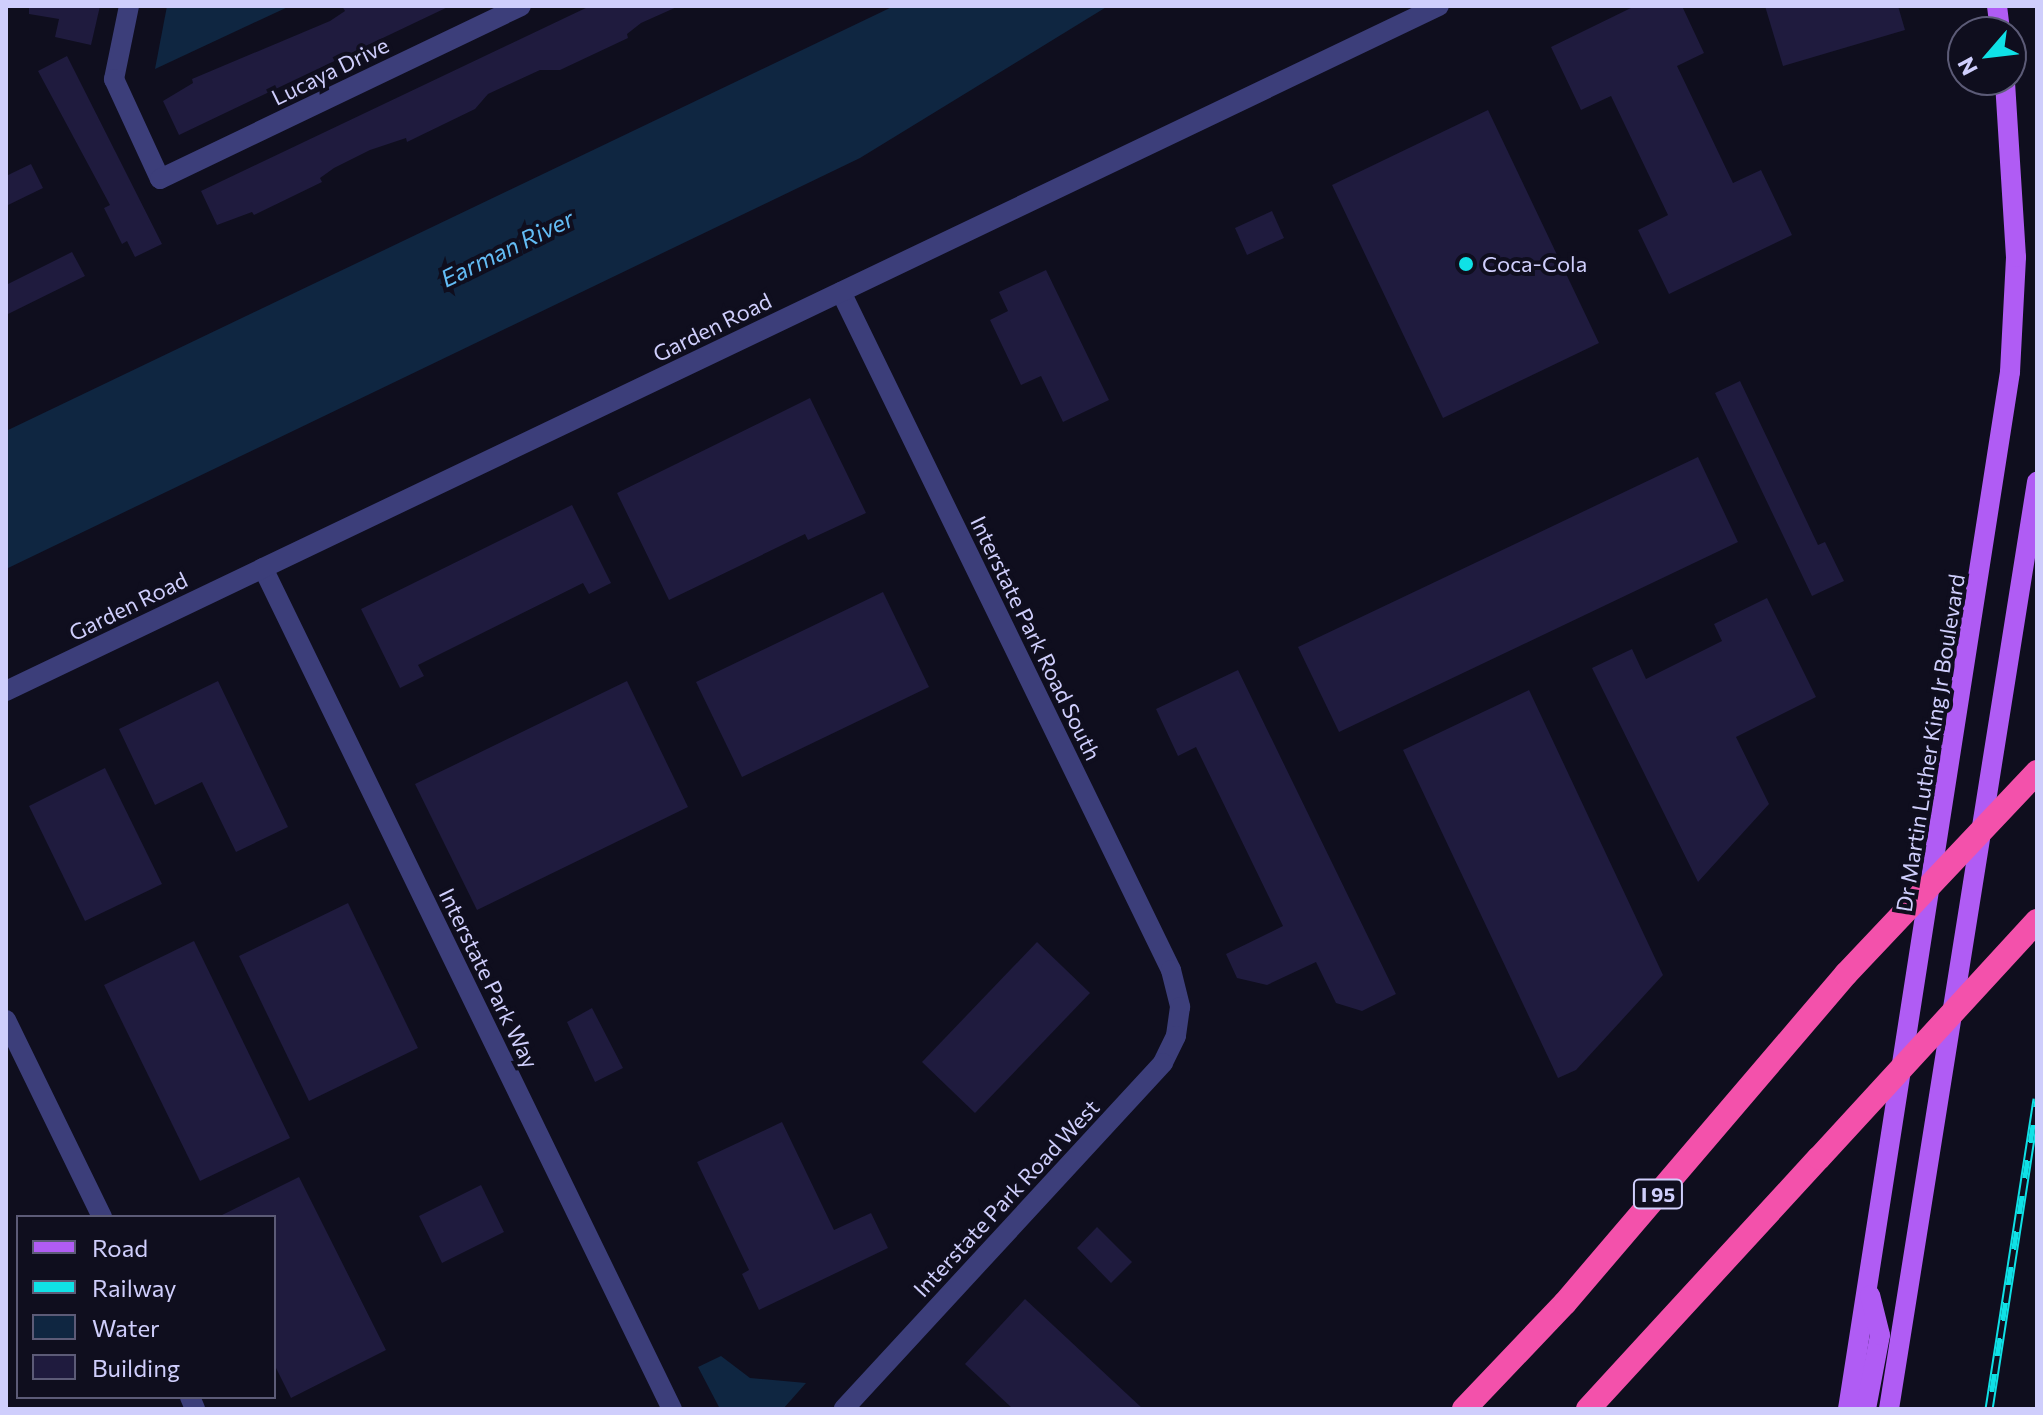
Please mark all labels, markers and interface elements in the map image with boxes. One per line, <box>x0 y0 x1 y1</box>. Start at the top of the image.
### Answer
north arrow <box>1947 16 2027 96</box>
street label: Lucaya Drive <box>267 31 393 111</box>
text: N <box>1951 53 1983 80</box>
water label: Earman River <box>436 203 578 293</box>
place label: Coca-Cola <box>1482 251 1587 277</box>
marker: Coca-Cola <box>1457 255 1475 273</box>
street label: Garden Road <box>648 287 776 367</box>
street label: Interstate Park Road South <box>965 512 1107 764</box>
street label: Garden Road <box>64 566 192 646</box>
street label: Dr Martin Luther King Jr Boulevard <box>1890 572 1970 914</box>
street label: Interstate Park Way <box>434 884 544 1072</box>
street label: Interstate Park Road West <box>908 1094 1104 1302</box>
road number: I 95 <box>1632 1178 1684 1210</box>
legend <box>16 1215 276 1399</box>
text: Road <box>92 1233 148 1262</box>
text: Railway <box>92 1273 177 1302</box>
text: Water <box>92 1313 160 1342</box>
text: Building <box>92 1353 180 1382</box>

